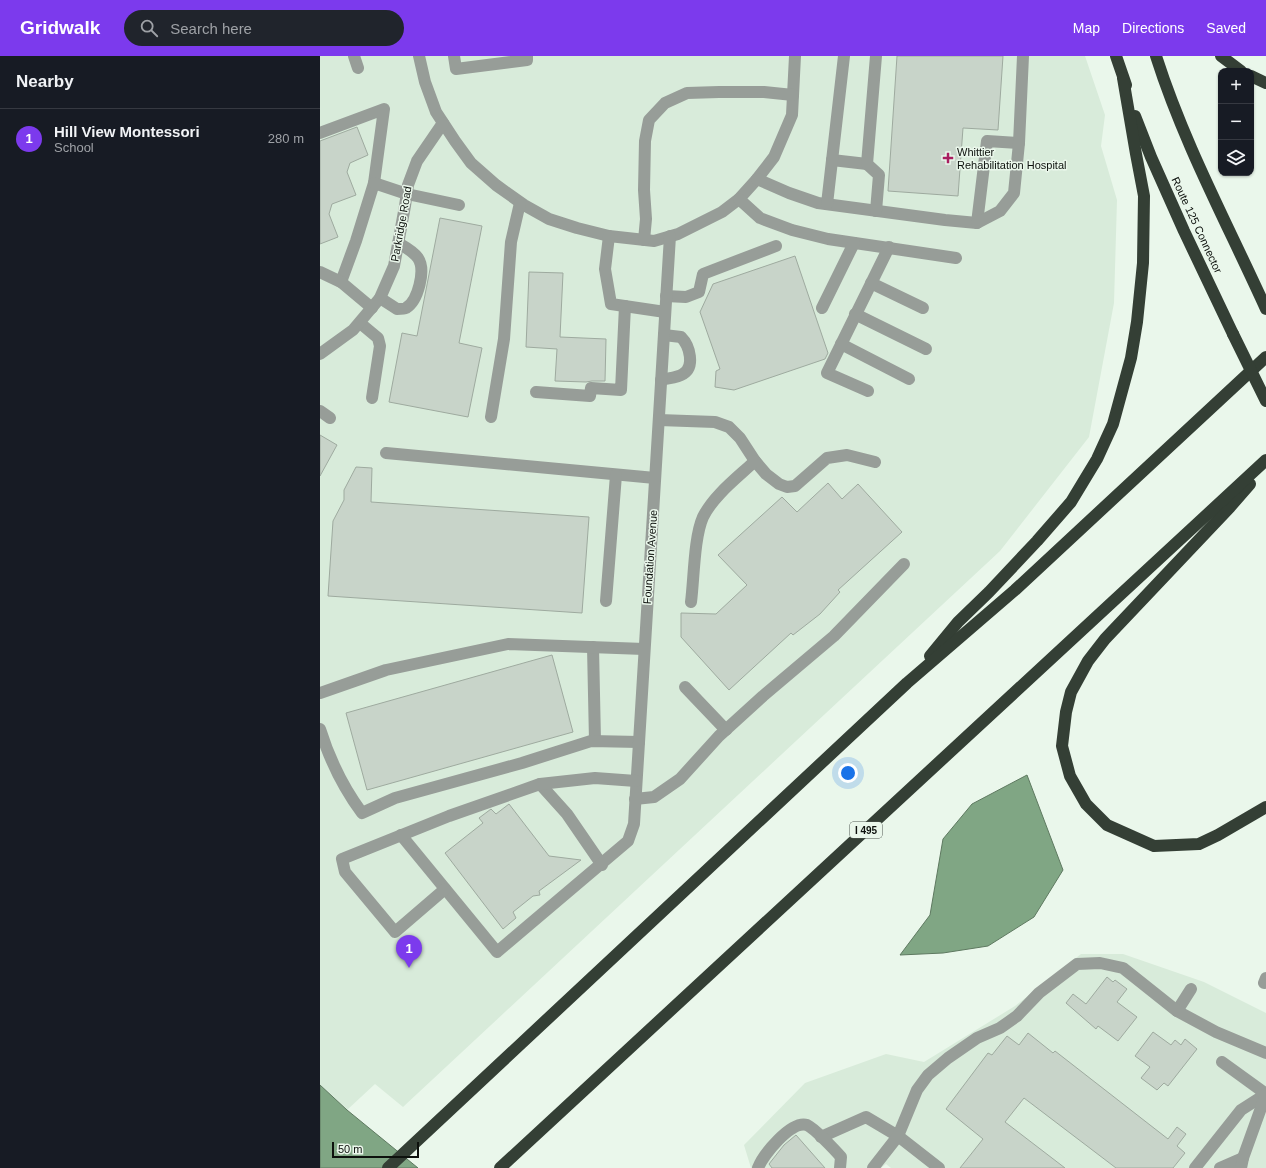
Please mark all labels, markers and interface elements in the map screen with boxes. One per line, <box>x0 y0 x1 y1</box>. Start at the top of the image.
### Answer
search box <box>124 10 404 46</box>
text: Gridwalk <box>20 17 100 38</box>
icon: search <box>138 17 160 39</box>
text: Search here <box>170 20 252 37</box>
text: Map <box>1073 20 1100 36</box>
text: Directions <box>1122 20 1184 36</box>
text: Saved <box>1206 20 1246 36</box>
map controls <box>1218 68 1254 176</box>
button: + <box>1218 68 1254 104</box>
text: Nearby <box>16 72 74 91</box>
button: − <box>1218 104 1254 140</box>
text: Hill View Montessori <box>54 123 200 140</box>
text: 1 <box>25 131 33 146</box>
text: 280 m <box>268 131 304 146</box>
text: School <box>54 140 94 155</box>
button: layers <box>1218 140 1254 176</box>
place label: Whittier Rehabilitation Hospital <box>957 146 1066 171</box>
marker: Whittier Rehabilitation Hospital <box>942 152 954 164</box>
street label: Route 125 Connector <box>1169 175 1225 275</box>
street label: Parkridge Road <box>388 185 414 263</box>
street label: Foundation Avenue <box>641 509 659 605</box>
your location <box>838 763 858 783</box>
road number: I 495 <box>850 822 882 838</box>
pin: 1 <box>396 935 422 968</box>
scale bar <box>332 1140 419 1159</box>
text: 50 m <box>338 1143 362 1155</box>

